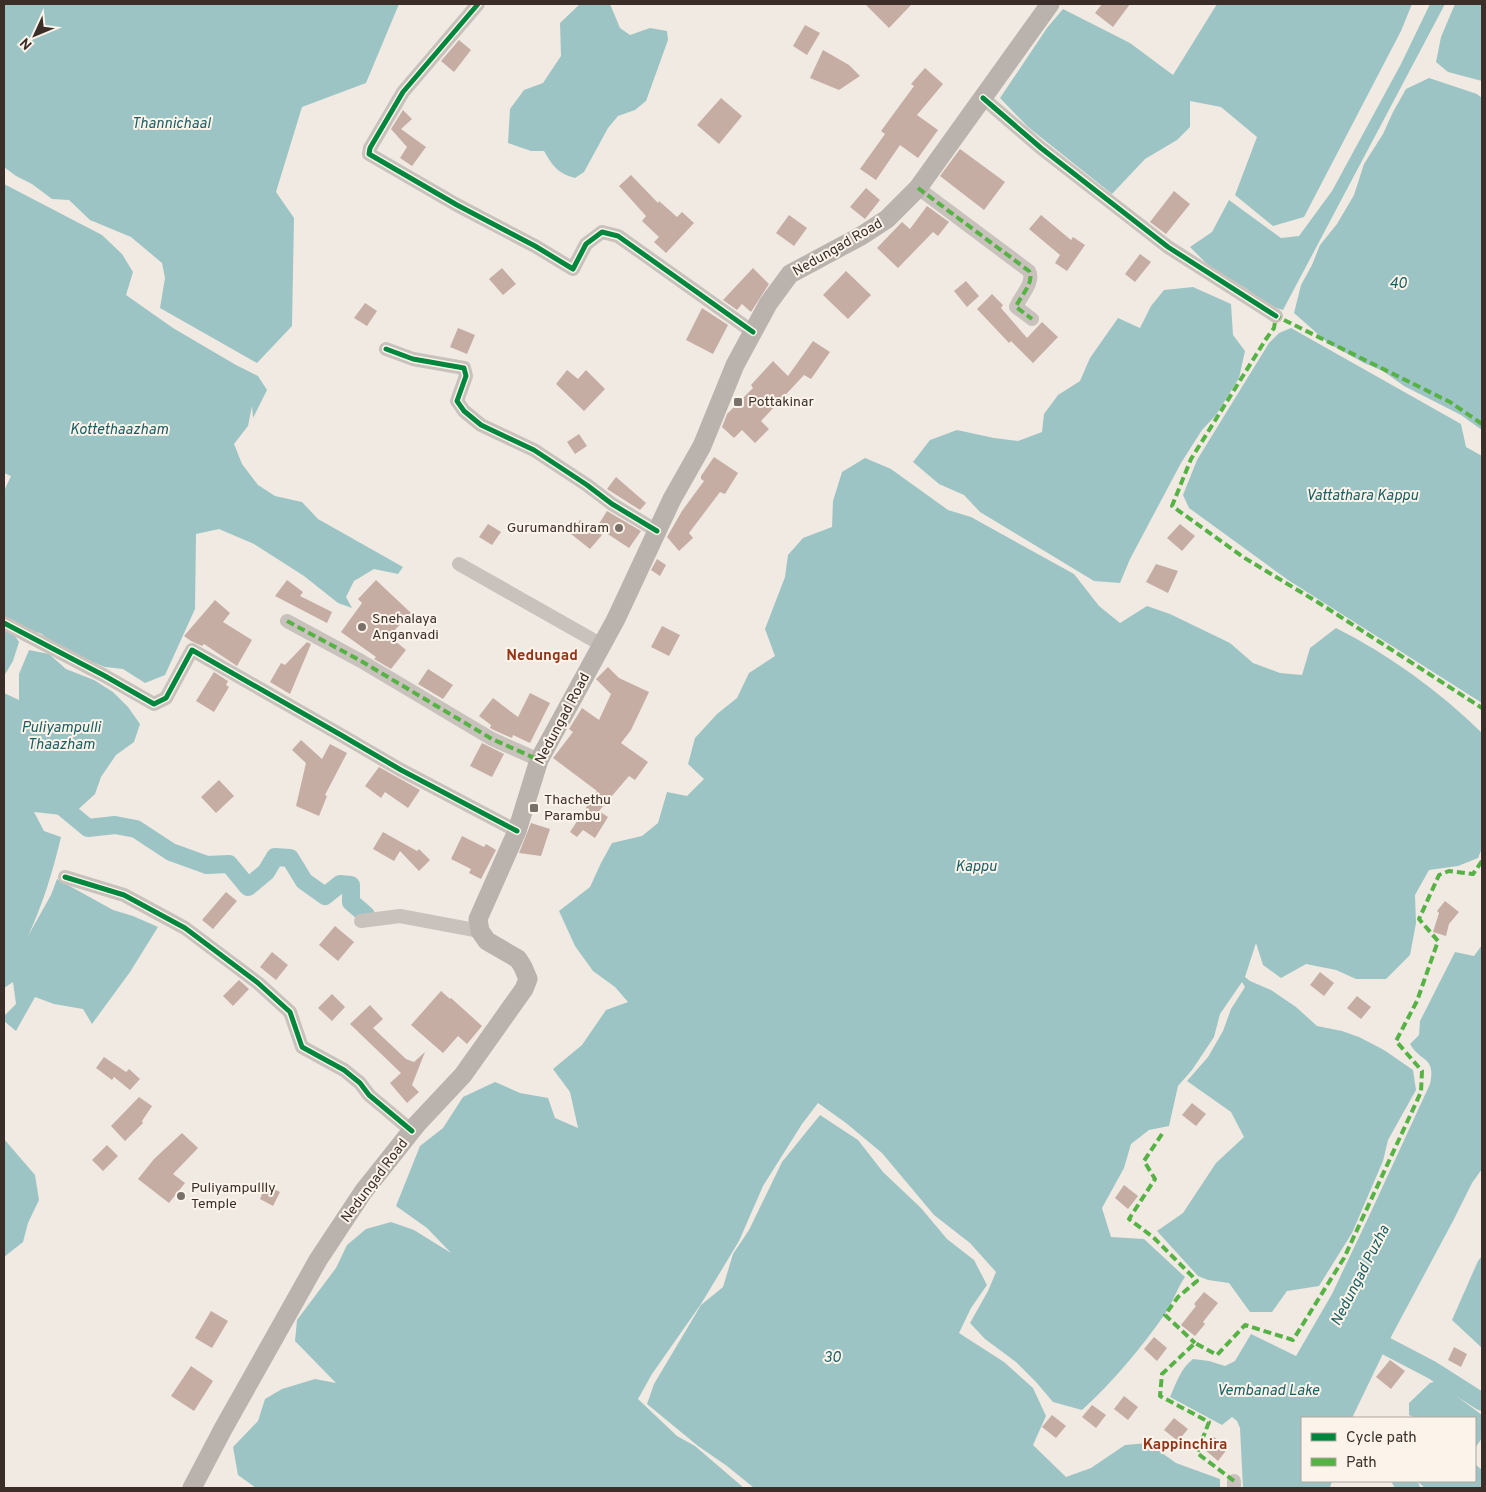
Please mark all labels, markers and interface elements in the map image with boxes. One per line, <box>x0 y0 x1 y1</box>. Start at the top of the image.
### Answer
north arrow <box>10 10 60 60</box>
text: N <box>17 33 36 53</box>
water label: Thannichaal <box>132 115 212 134</box>
street label: Nedungad Road <box>790 215 886 281</box>
water label: 40 <box>1389 275 1408 294</box>
place label: Pottakinar <box>748 394 815 411</box>
marker: Pottakinar <box>732 396 744 408</box>
water label: Kottethaazham <box>70 421 169 440</box>
water label: Vattathara Kappu <box>1306 487 1419 506</box>
place label: Gurumandhiram <box>507 520 609 537</box>
marker: Gurumandhiram <box>613 522 625 534</box>
place label: Snehalaya Anganvadi <box>372 611 439 644</box>
marker: Snehalaya Anganvadi <box>356 621 368 633</box>
district label: Nedungad <box>506 647 578 666</box>
street label: Nedungad Road <box>532 671 594 767</box>
water label: Puliyampulli Thaazham <box>21 719 102 755</box>
place label: Thachethu Parambu <box>544 792 611 825</box>
marker: Thachethu Parambu <box>528 802 540 814</box>
water label: Kappu <box>955 858 998 877</box>
street label: Nedungad Road <box>338 1136 412 1226</box>
place label: Puliyampullly Temple <box>191 1180 276 1213</box>
marker: Puliyampullly Temple <box>175 1190 187 1202</box>
water label: Nedungad Puzha <box>1327 1222 1395 1329</box>
water label: 30 <box>823 1349 842 1368</box>
water label: Vembanad Lake <box>1217 1382 1319 1401</box>
legend <box>1301 1417 1476 1482</box>
text: Cycle path <box>1346 1429 1417 1448</box>
district label: Kappinchira <box>1143 1436 1227 1455</box>
text: Path <box>1346 1454 1377 1473</box>

